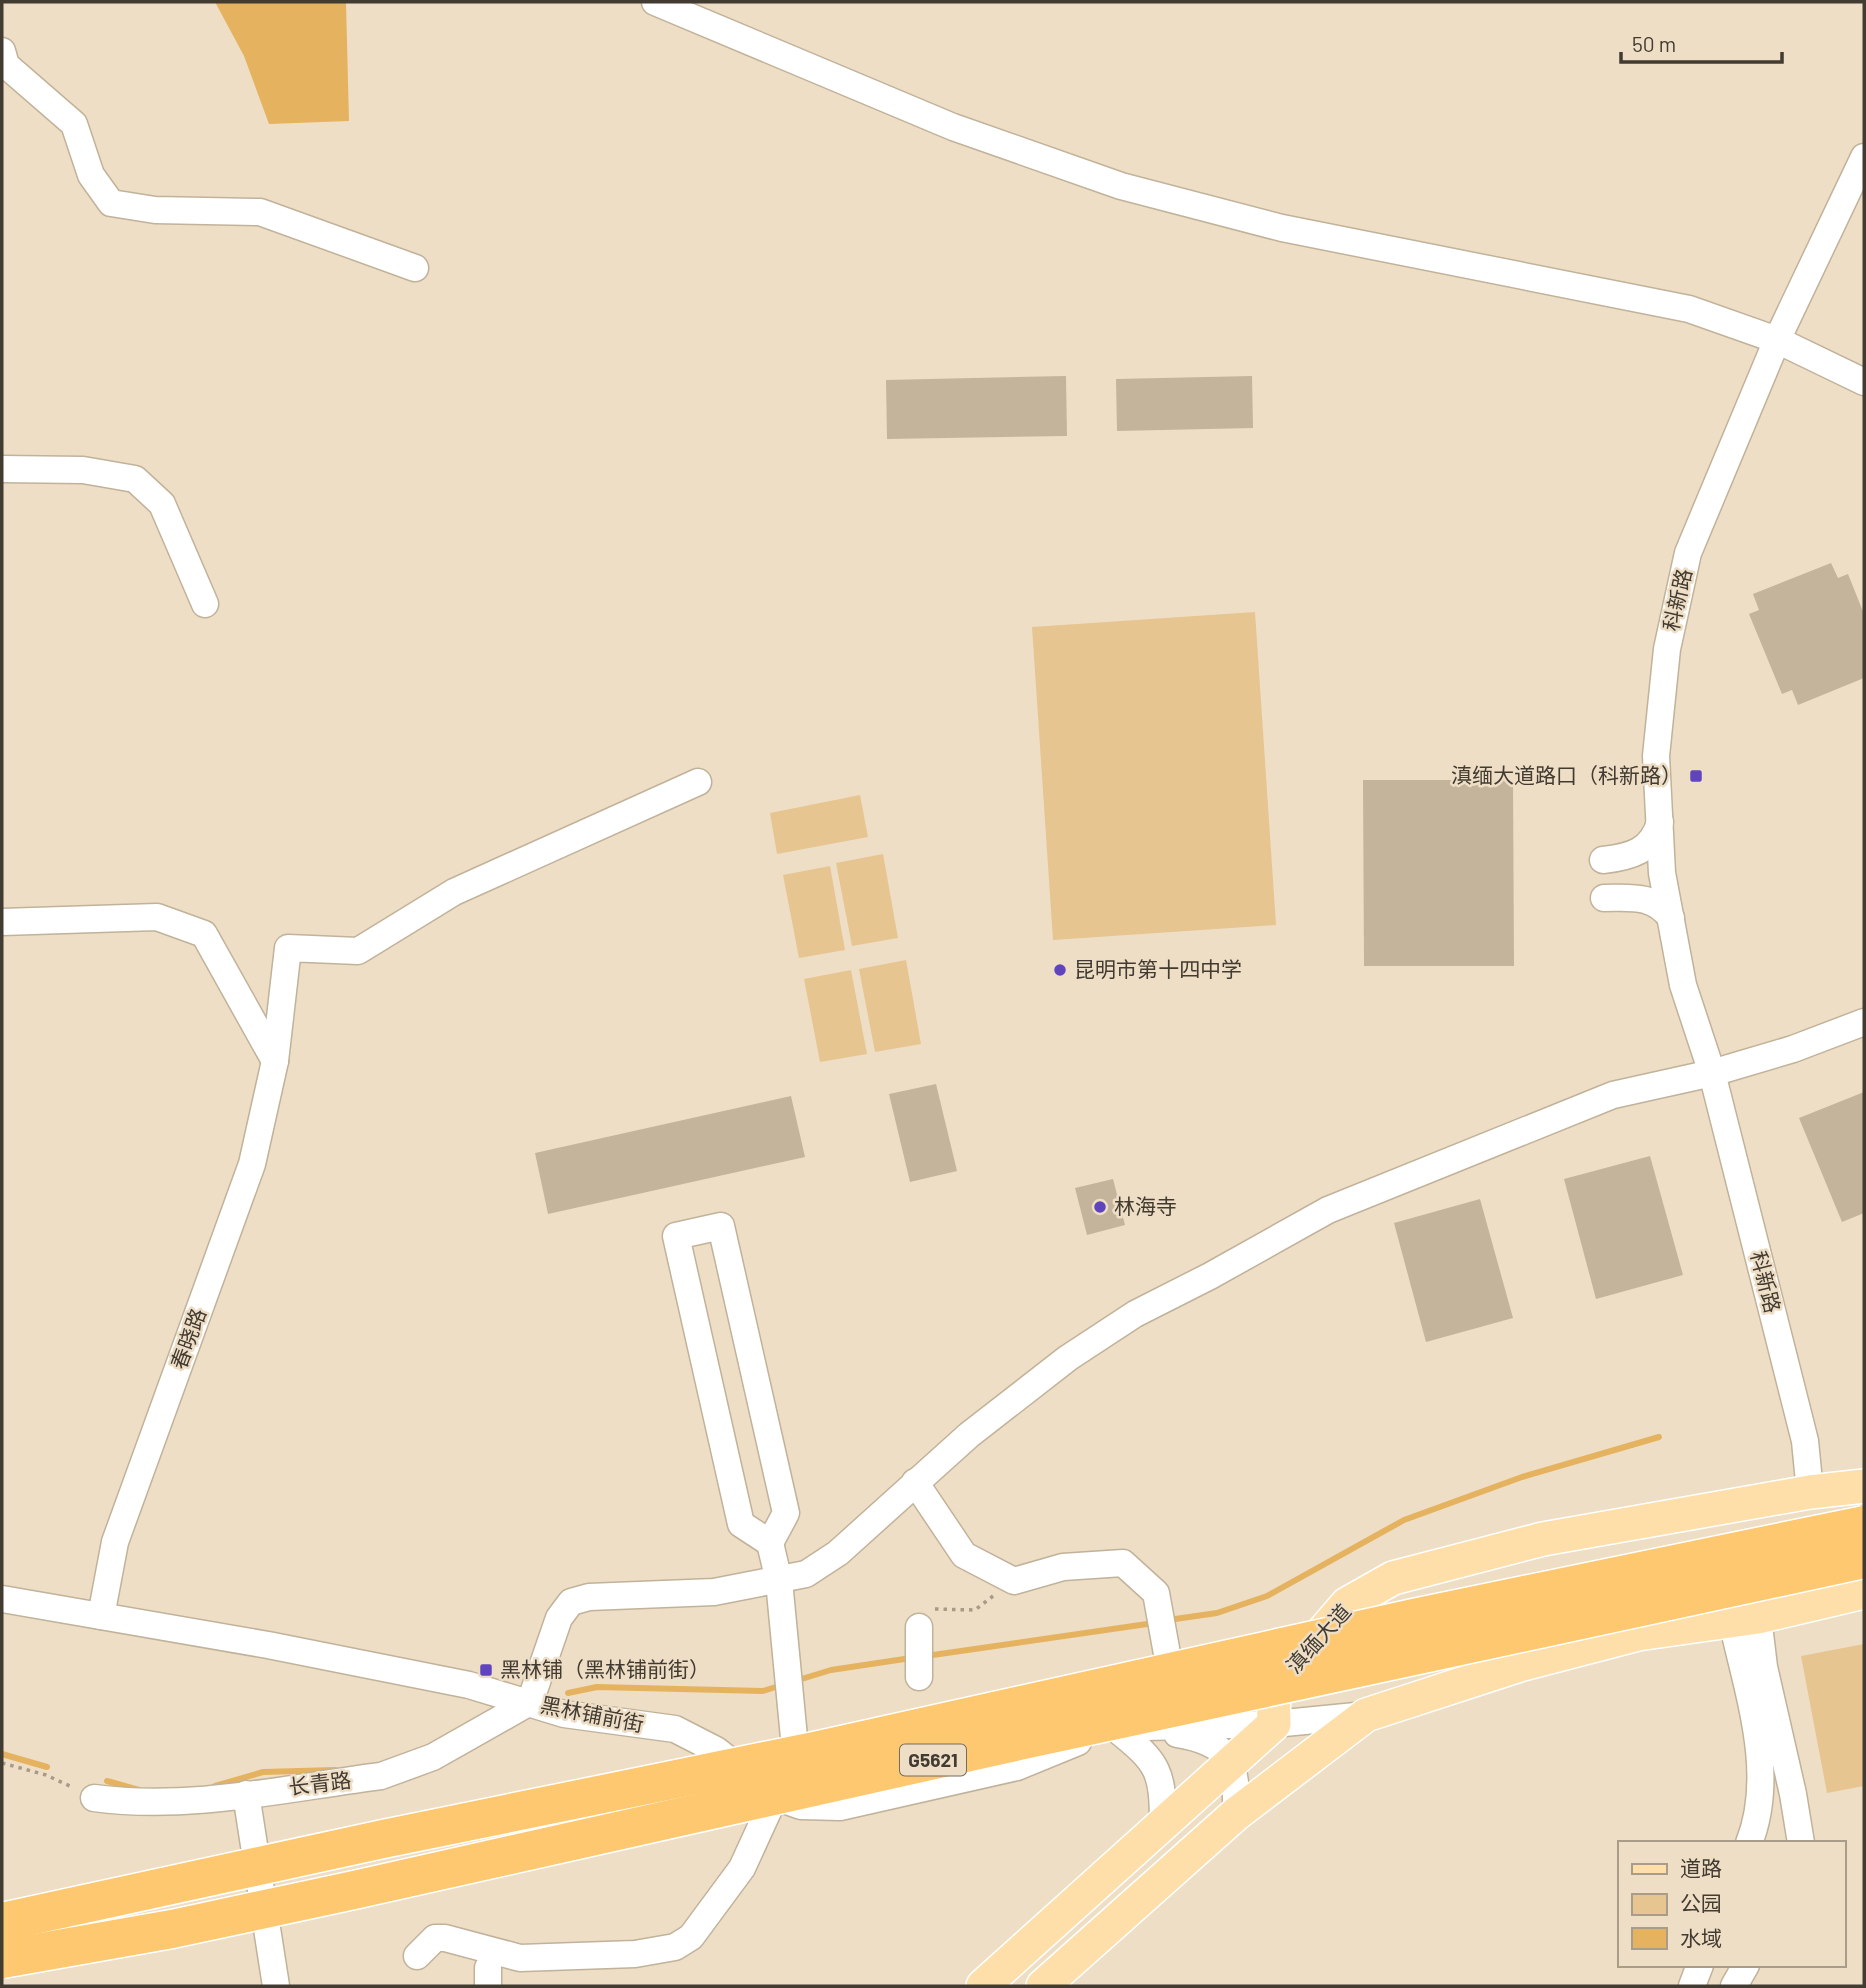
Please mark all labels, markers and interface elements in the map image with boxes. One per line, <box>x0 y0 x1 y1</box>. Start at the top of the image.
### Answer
scale bar <box>1621 21 1782 65</box>
text: 50 m <box>1632 31 1676 56</box>
street label: 科新路 <box>1657 566 1696 633</box>
place label: 滇缅大道路口（科新路） <box>1451 762 1682 787</box>
marker: 滇缅大道路口（科新路） <box>1688 768 1704 784</box>
place label: 昆明市第十四中学 <box>1074 956 1242 981</box>
marker: 昆明市第十四中学 <box>1052 962 1068 978</box>
place label: 林海寺 <box>1114 1193 1177 1218</box>
marker: 林海寺 <box>1092 1199 1108 1215</box>
street label: 科新路 <box>1747 1248 1786 1315</box>
street label: 春晓路 <box>165 1305 210 1372</box>
street label: 滇缅大道 <box>1280 1598 1355 1678</box>
place label: 黑林铺（黑林铺前街） <box>500 1656 710 1681</box>
marker: 黑林铺（黑林铺前街） <box>478 1662 494 1678</box>
street label: 黑林铺前街 <box>538 1691 646 1736</box>
road number: G5621 <box>900 1744 966 1776</box>
street label: 长青路 <box>287 1766 353 1799</box>
legend <box>1618 1841 1845 1967</box>
text: 道路 <box>1680 1855 1722 1880</box>
text: 公园 <box>1680 1890 1722 1915</box>
text: 水域 <box>1680 1925 1722 1950</box>

